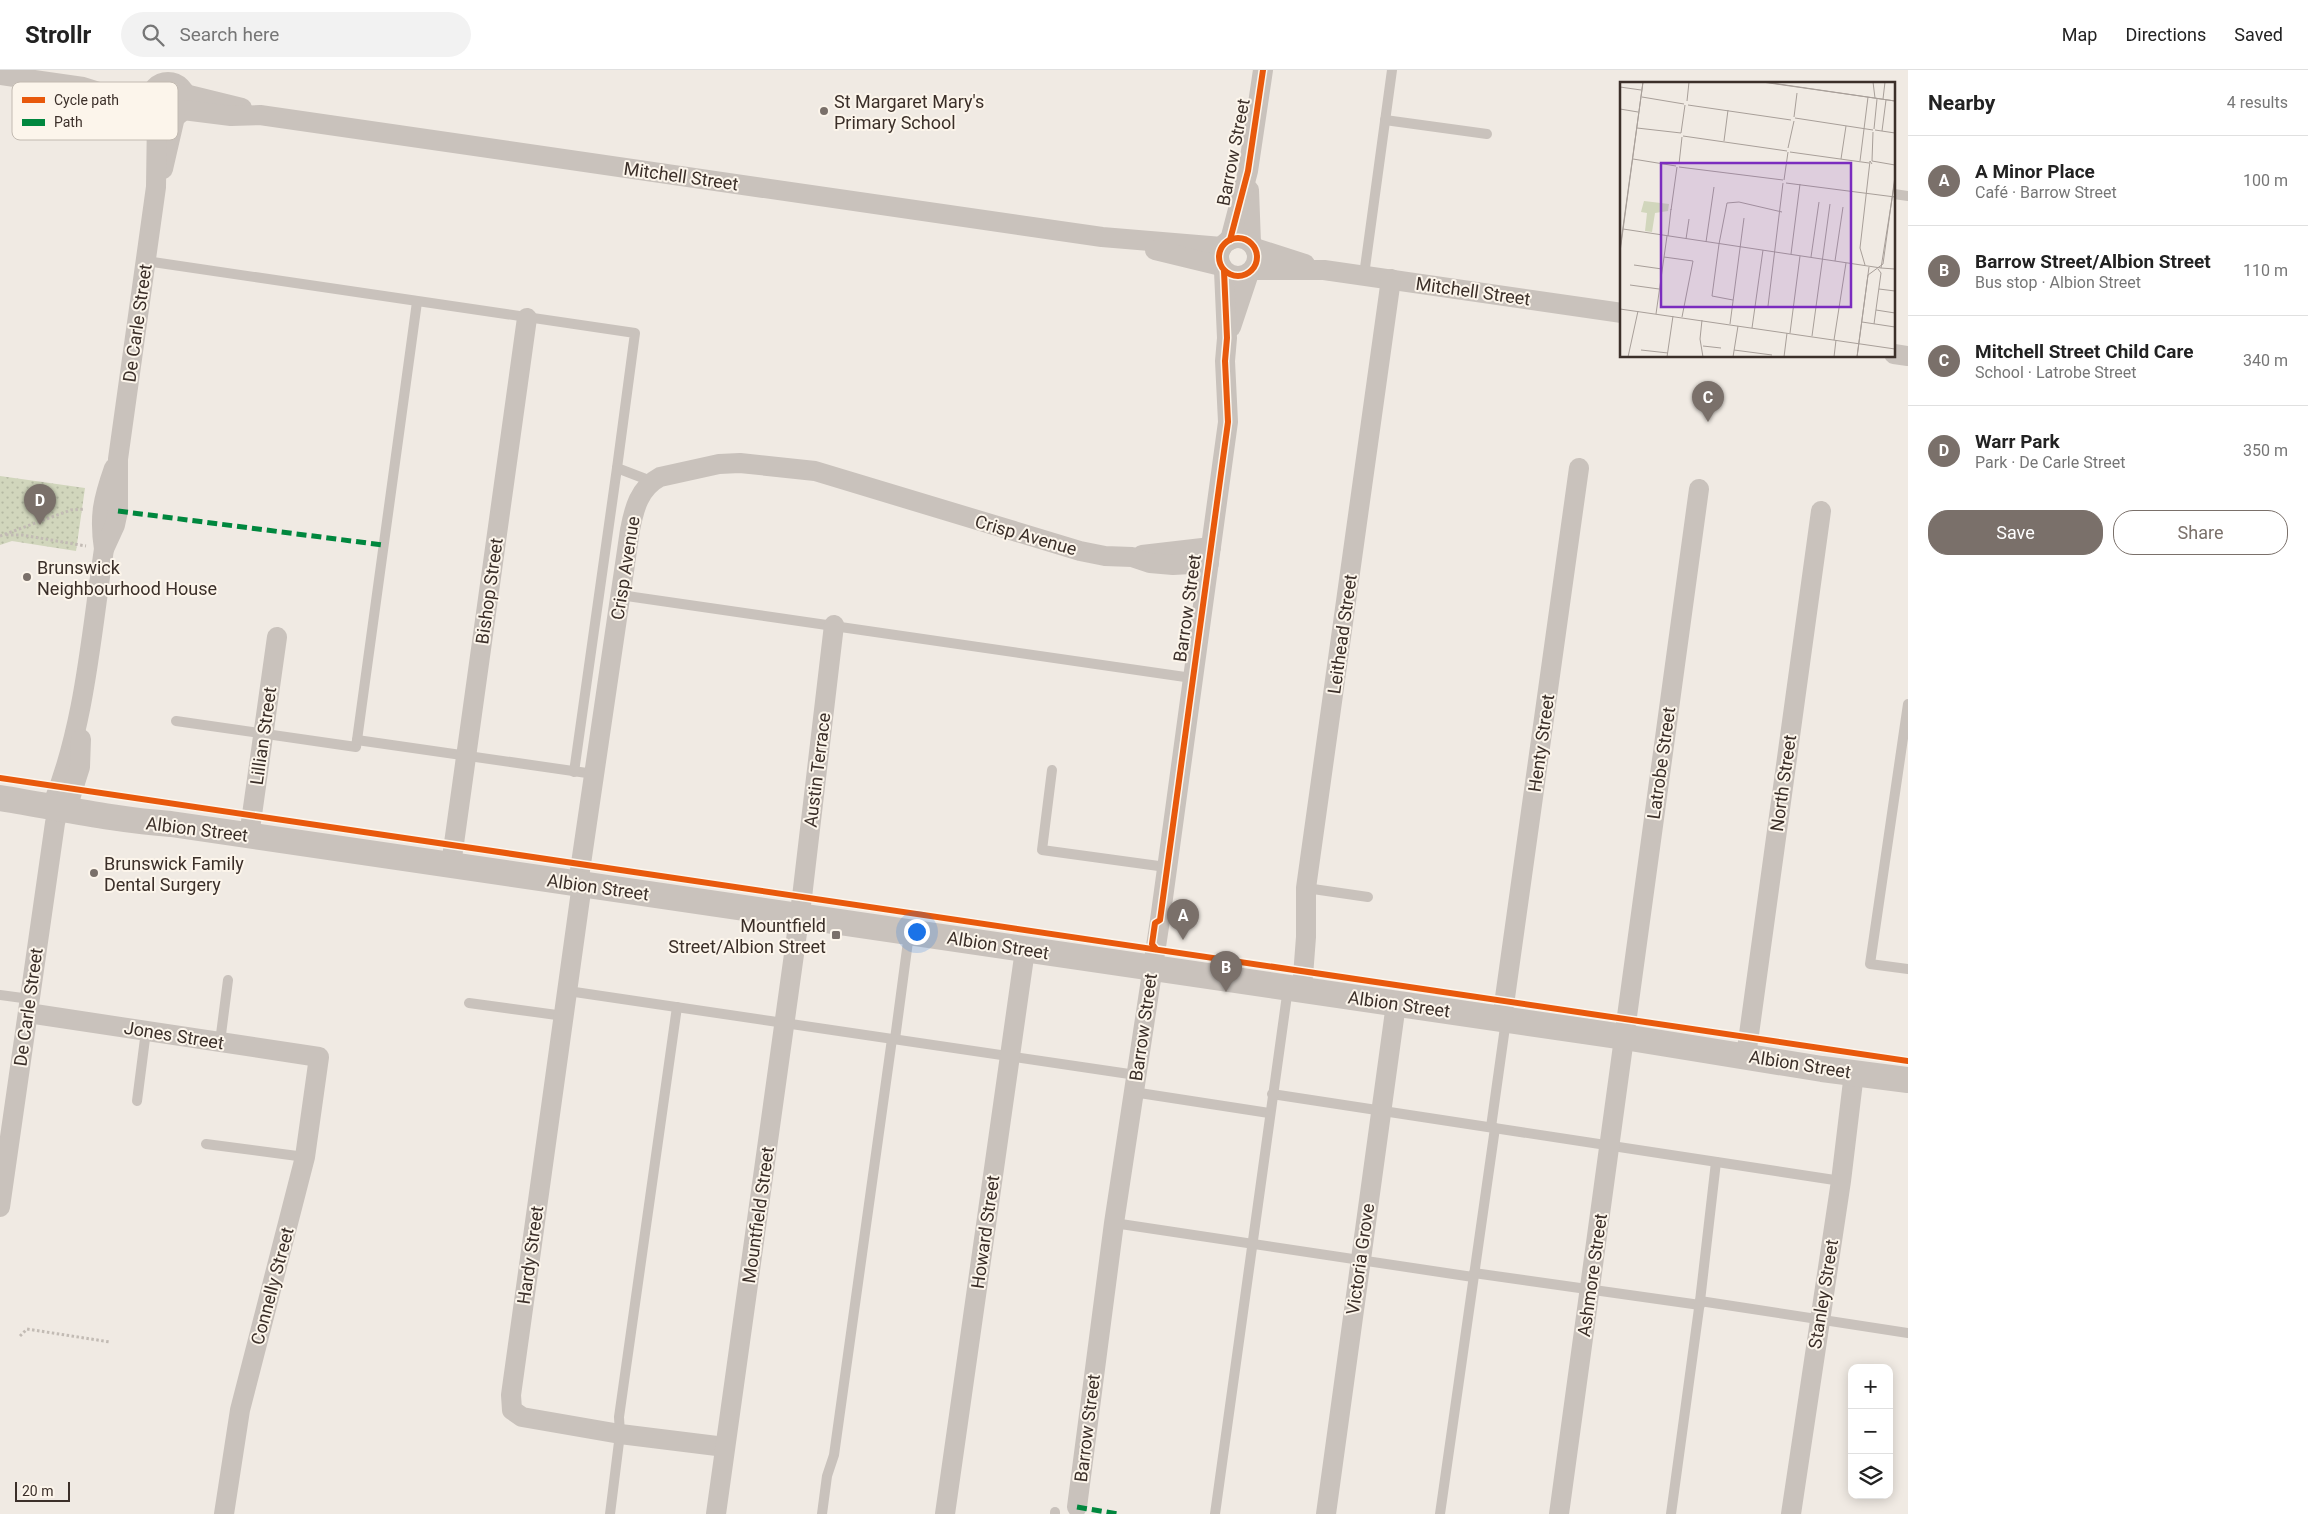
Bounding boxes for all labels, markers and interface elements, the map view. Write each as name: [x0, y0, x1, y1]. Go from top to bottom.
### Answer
search box: [121, 12, 471, 57]
text: Strollr: [25, 21, 91, 49]
icon: search: [139, 21, 167, 49]
text: Search here: [179, 23, 279, 46]
text: Map: [2062, 24, 2097, 45]
text: Directions: [2125, 24, 2206, 45]
text: Saved: [2234, 24, 2283, 45]
legend: [12, 82, 178, 140]
inset map: [1620, 82, 1896, 358]
place label: St Margaret Mary's Primary School: [834, 91, 984, 133]
text: Nearby: [1928, 91, 1995, 115]
text: Cycle path: [54, 92, 119, 108]
text: 4 results: [2227, 93, 2288, 112]
street label: Barrow Street: [1212, 97, 1254, 207]
marker: St Margaret Mary's Primary School: [818, 105, 830, 117]
text: Path: [54, 114, 83, 130]
street label: Mitchell Street: [622, 158, 740, 194]
text: A Minor Place: [1975, 160, 2095, 183]
text: A: [1939, 171, 1949, 190]
text: 100 m: [2243, 171, 2288, 190]
text: Café · Barrow Street: [1975, 183, 2117, 202]
text: Barrow Street/Albion Street: [1975, 250, 2211, 273]
text: B: [1939, 261, 1949, 280]
text: 110 m: [2243, 261, 2288, 280]
street label: De Carle Street: [118, 262, 156, 384]
street label: Mitchell Street: [1414, 273, 1532, 309]
text: Bus stop · Albion Street: [1975, 273, 2141, 292]
text: Mitchell Street Child Care: [1975, 340, 2193, 363]
text: C: [1939, 351, 1949, 370]
text: 340 m: [2243, 351, 2288, 370]
text: School · Latrobe Street: [1975, 363, 2137, 382]
pin: C: [1692, 381, 1724, 422]
text: Warr Park: [1975, 430, 2060, 453]
text: D: [1939, 441, 1949, 460]
text: 350 m: [2243, 441, 2288, 460]
text: Park · De Carle Street: [1975, 453, 2125, 472]
pin: D: [24, 484, 56, 525]
street label: Crisp Avenue: [973, 510, 1079, 560]
button: Save: [1928, 510, 2103, 555]
button: Share: [2113, 510, 2288, 555]
street label: Crisp Avenue: [606, 515, 644, 621]
street label: Bishop Street: [471, 536, 507, 646]
street label: Barrow Street: [1169, 553, 1205, 663]
place label: Brunswick Neighbourhood House: [37, 557, 217, 599]
marker: Brunswick Neighbourhood House: [21, 571, 33, 583]
street label: Leithead Street: [1323, 573, 1361, 695]
street label: Lillian Street: [246, 685, 280, 786]
street label: Henty Street: [1524, 693, 1558, 793]
street label: Latrobe Street: [1643, 705, 1679, 820]
street label: Austin Terrace: [800, 712, 834, 828]
street label: North Street: [1766, 733, 1800, 833]
street label: Albion Street: [145, 812, 249, 846]
place label: Brunswick Family Dental Surgery: [104, 853, 244, 895]
marker: Brunswick Family Dental Surgery: [88, 867, 100, 879]
street label: Albion Street: [546, 869, 650, 905]
pin: A: [1167, 899, 1199, 940]
place label: Mountfield Street/Albion Street: [668, 915, 826, 957]
your location: [904, 919, 930, 945]
street label: Albion Street: [946, 927, 1050, 963]
marker: Mountfield Street/Albion Street: [830, 929, 842, 941]
street label: De Carle Street: [9, 946, 47, 1068]
pin: B: [1210, 951, 1242, 992]
street label: Barrow Street: [1125, 972, 1161, 1082]
street label: Albion Street: [1347, 986, 1451, 1022]
street label: Jones Street: [123, 1017, 226, 1053]
street label: Albion Street: [1748, 1046, 1852, 1082]
street label: Mountfield Street: [738, 1145, 778, 1285]
street label: Howard Street: [967, 1174, 1003, 1290]
street label: Victoria Grove: [1342, 1202, 1378, 1316]
street label: Hardy Street: [513, 1204, 547, 1306]
street label: Ashmore Street: [1573, 1212, 1611, 1338]
street label: Connelly Street: [246, 1225, 298, 1347]
street label: Stanley Street: [1804, 1238, 1842, 1350]
map controls: [1848, 1364, 1893, 1499]
button: +: [1848, 1364, 1893, 1409]
street label: Barrow Street: [1070, 1373, 1104, 1483]
button: −: [1848, 1409, 1893, 1454]
button: layers: [1848, 1454, 1893, 1499]
scale bar: [15, 1479, 70, 1502]
text: 20 m: [22, 1483, 54, 1499]

